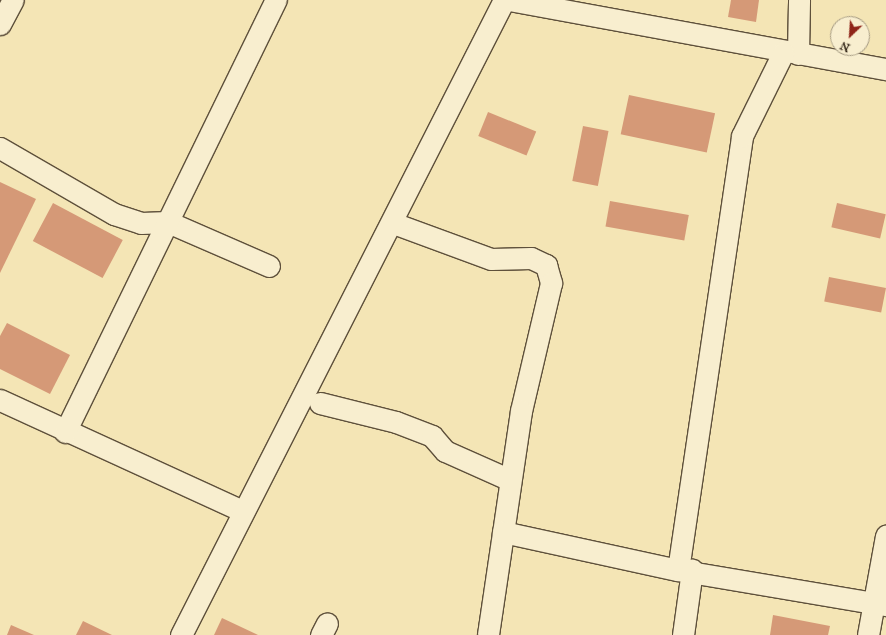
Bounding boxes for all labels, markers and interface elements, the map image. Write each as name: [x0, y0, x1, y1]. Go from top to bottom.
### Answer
north arrow: [830, 16, 870, 56]
text: N: [838, 39, 852, 54]

